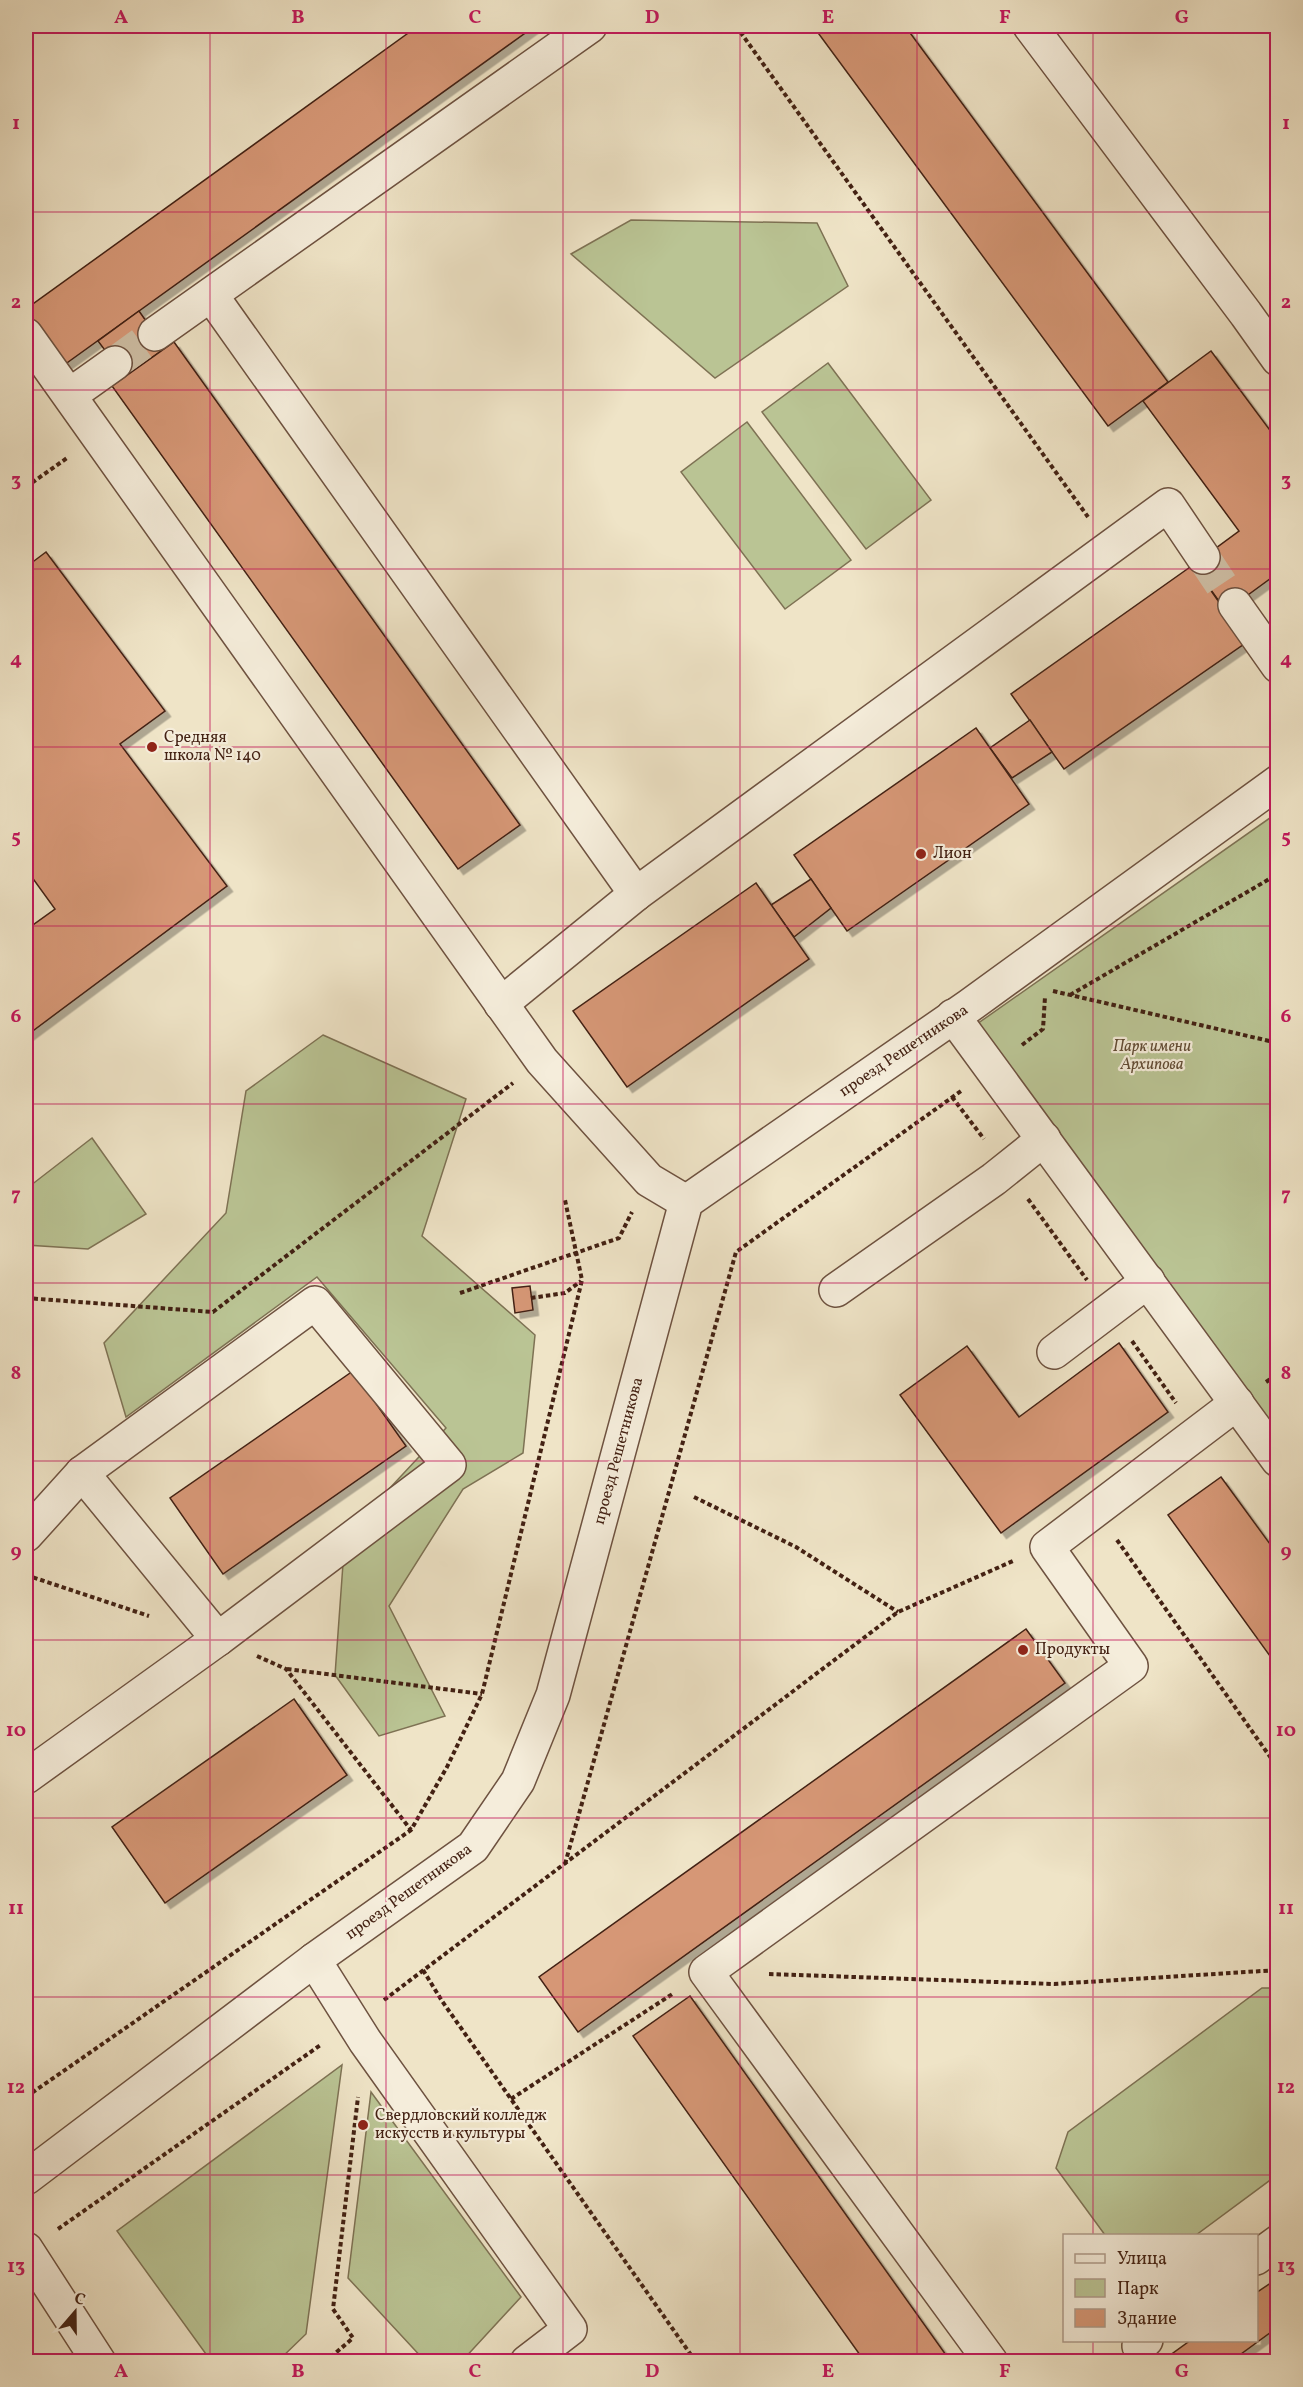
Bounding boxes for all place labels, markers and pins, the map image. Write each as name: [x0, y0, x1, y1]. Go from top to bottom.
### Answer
place label: Средняя школа № 140: [164, 727, 261, 767]
marker: Средняя школа № 140: [145, 740, 159, 754]
place label: Лион: [933, 843, 972, 865]
marker: Лион: [914, 847, 928, 861]
place label: Продукты: [1035, 1639, 1110, 1661]
marker: Продукты: [1016, 1643, 1030, 1657]
place label: Свердловский колледж искусств и культуры: [375, 2105, 547, 2145]
marker: Свердловский колледж искусств и культуры: [356, 2118, 370, 2132]

